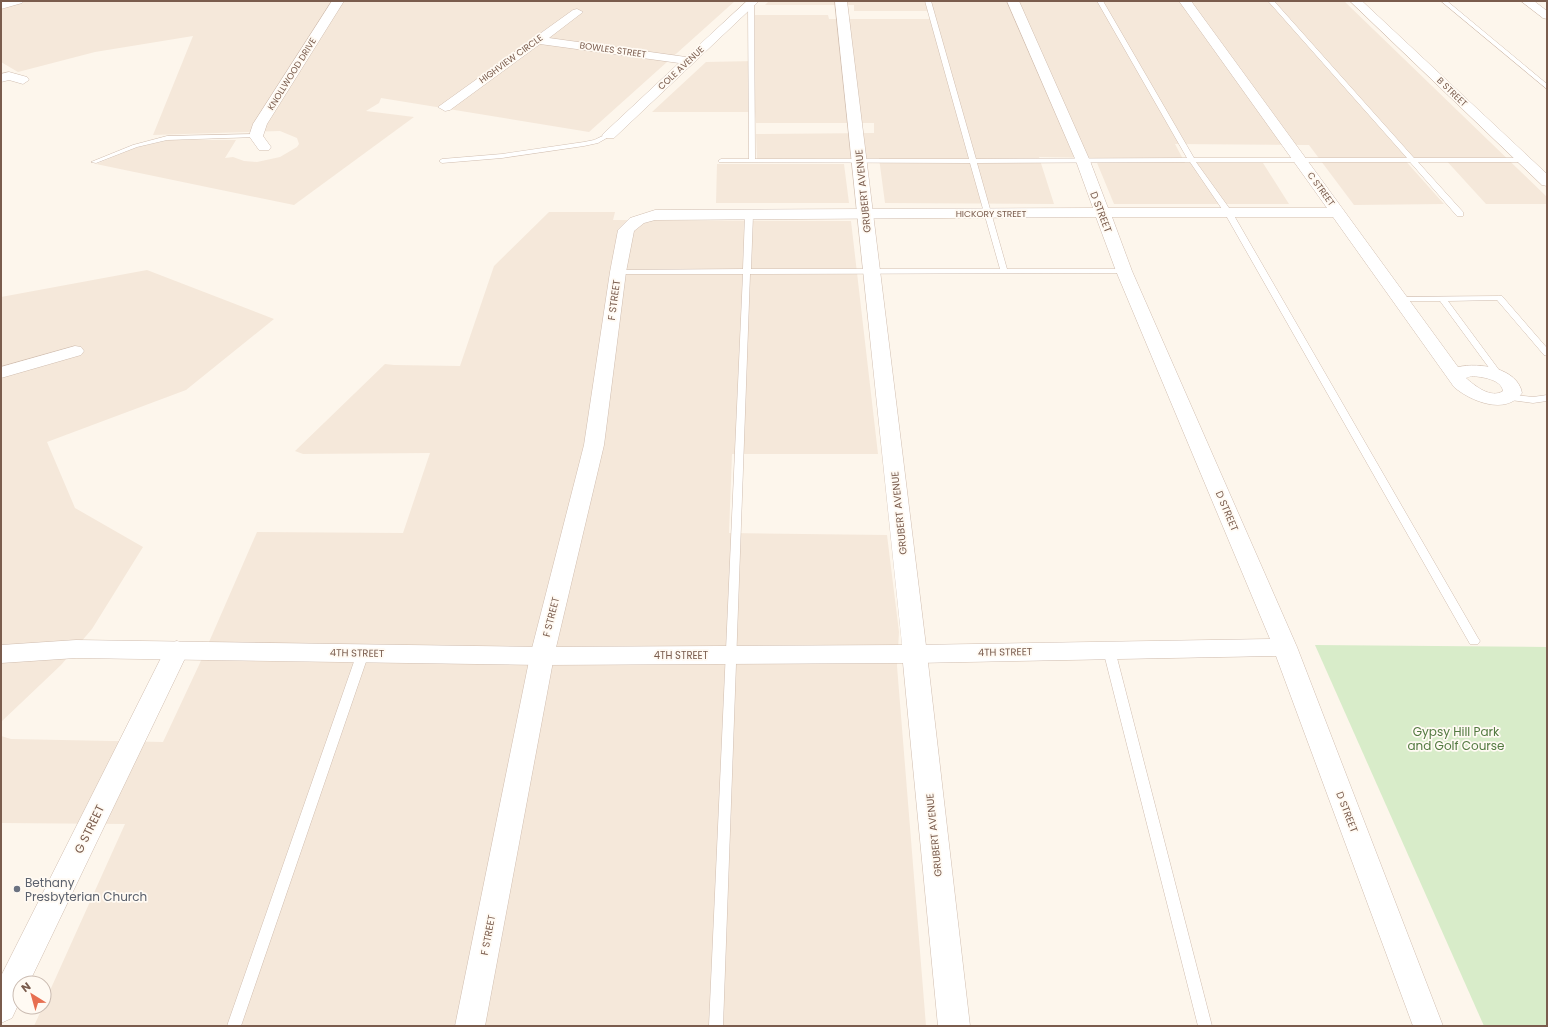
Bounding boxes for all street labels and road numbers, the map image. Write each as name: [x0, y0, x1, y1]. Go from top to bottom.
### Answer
street label: HIGHVIEW CIRCLE: [477, 32, 546, 86]
street label: KNOLLWOOD DRIVE: [265, 35, 319, 112]
street label: BOWLES STREET: [579, 39, 647, 61]
street label: COLE AVENUE: [655, 43, 707, 92]
street label: B STREET: [1434, 75, 1470, 109]
street label: GRUBERT AVENUE: [851, 149, 875, 233]
street label: C STREET: [1305, 170, 1337, 208]
street label: D STREET: [1086, 189, 1116, 235]
street label: HICKORY STREET: [956, 208, 1026, 220]
street label: F STREET: [604, 278, 624, 321]
street label: GRUBERT AVENUE: [887, 471, 911, 555]
street label: D STREET: [1212, 488, 1242, 534]
street label: F STREET: [539, 595, 563, 639]
street label: 4TH STREET: [978, 644, 1033, 660]
street label: 4TH STREET: [330, 645, 385, 661]
street label: 4TH STREET: [654, 648, 709, 663]
street label: D STREET: [1332, 789, 1362, 835]
street label: GRUBERT AVENUE: [922, 793, 946, 877]
street label: G STREET: [70, 801, 108, 856]
street label: F STREET: [477, 913, 499, 956]

